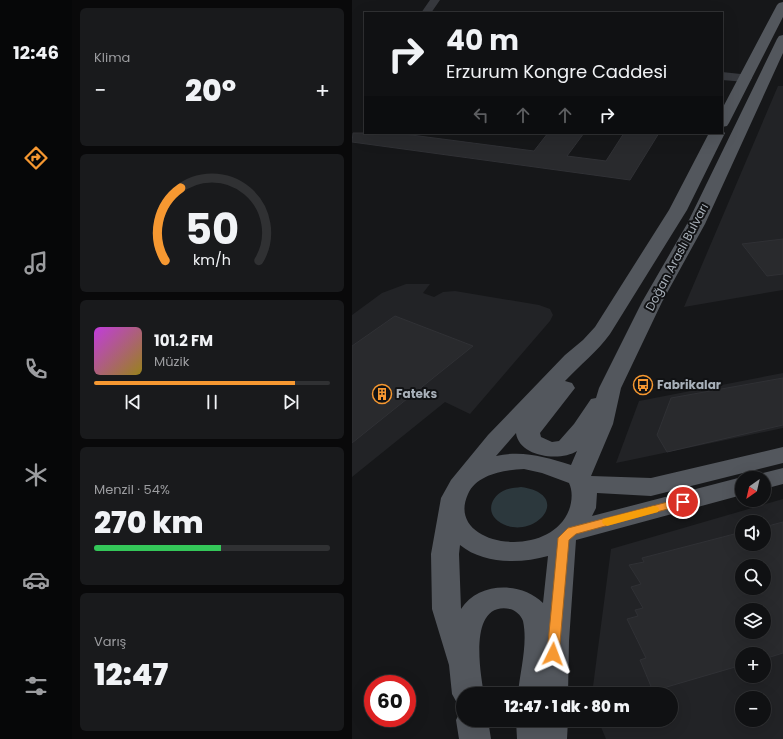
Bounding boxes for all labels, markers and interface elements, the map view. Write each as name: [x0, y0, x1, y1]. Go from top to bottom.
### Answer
text: 40 m: [446, 21, 519, 60]
icon: right: [380, 28, 432, 80]
text: 12:46: [13, 40, 59, 65]
text: Klima: [94, 48, 130, 67]
text: Erzurum Kongre Caddesi: [446, 59, 667, 84]
text: 20°: [185, 69, 236, 112]
text: −: [94, 75, 106, 106]
text: +: [315, 75, 330, 106]
icon: left: [470, 104, 492, 126]
icon: ahead: [512, 104, 534, 126]
icon: ahead: [554, 104, 576, 126]
icon: right: [596, 104, 618, 126]
icon: directions: [22, 144, 50, 172]
text: 50: [185, 200, 239, 259]
street label: Doğan Araslı Bulvarı: [641, 200, 712, 314]
icon: music: [22, 249, 50, 277]
text: km/h: [193, 250, 231, 270]
text: 101.2 FM: [154, 330, 213, 351]
text: Müzik: [154, 352, 189, 371]
icon: phone: [22, 355, 50, 383]
bus stop icon: Fabrikalar: [632, 374, 654, 396]
place label: Fabrikalar: [657, 376, 721, 393]
building icon: Fateks: [371, 383, 393, 405]
place label: Fateks: [396, 385, 437, 402]
icon: previous: [122, 391, 144, 413]
icon: pause: [201, 391, 223, 413]
icon: next: [280, 391, 302, 413]
icon: climate: [22, 461, 50, 489]
north arrow: [735, 471, 771, 507]
map controls: [735, 471, 771, 727]
text: Menzil · 54%: [94, 480, 170, 499]
pin: [666, 485, 700, 519]
icon: arrive: [672, 491, 694, 513]
text: 270 km: [94, 501, 204, 544]
button: sound: [735, 515, 771, 551]
button: search: [735, 559, 771, 595]
icon: car: [22, 566, 50, 594]
button: layers: [735, 603, 771, 639]
text: Varış: [94, 632, 126, 651]
position arrow: [532, 633, 574, 675]
button: +: [735, 647, 771, 683]
text: 12:47: [94, 653, 168, 696]
icon: filters: [22, 672, 50, 700]
speed limit sign: 60: [364, 675, 416, 727]
button: −: [735, 691, 771, 727]
text: 12:47 · 1 dk · 80 m: [504, 696, 630, 717]

